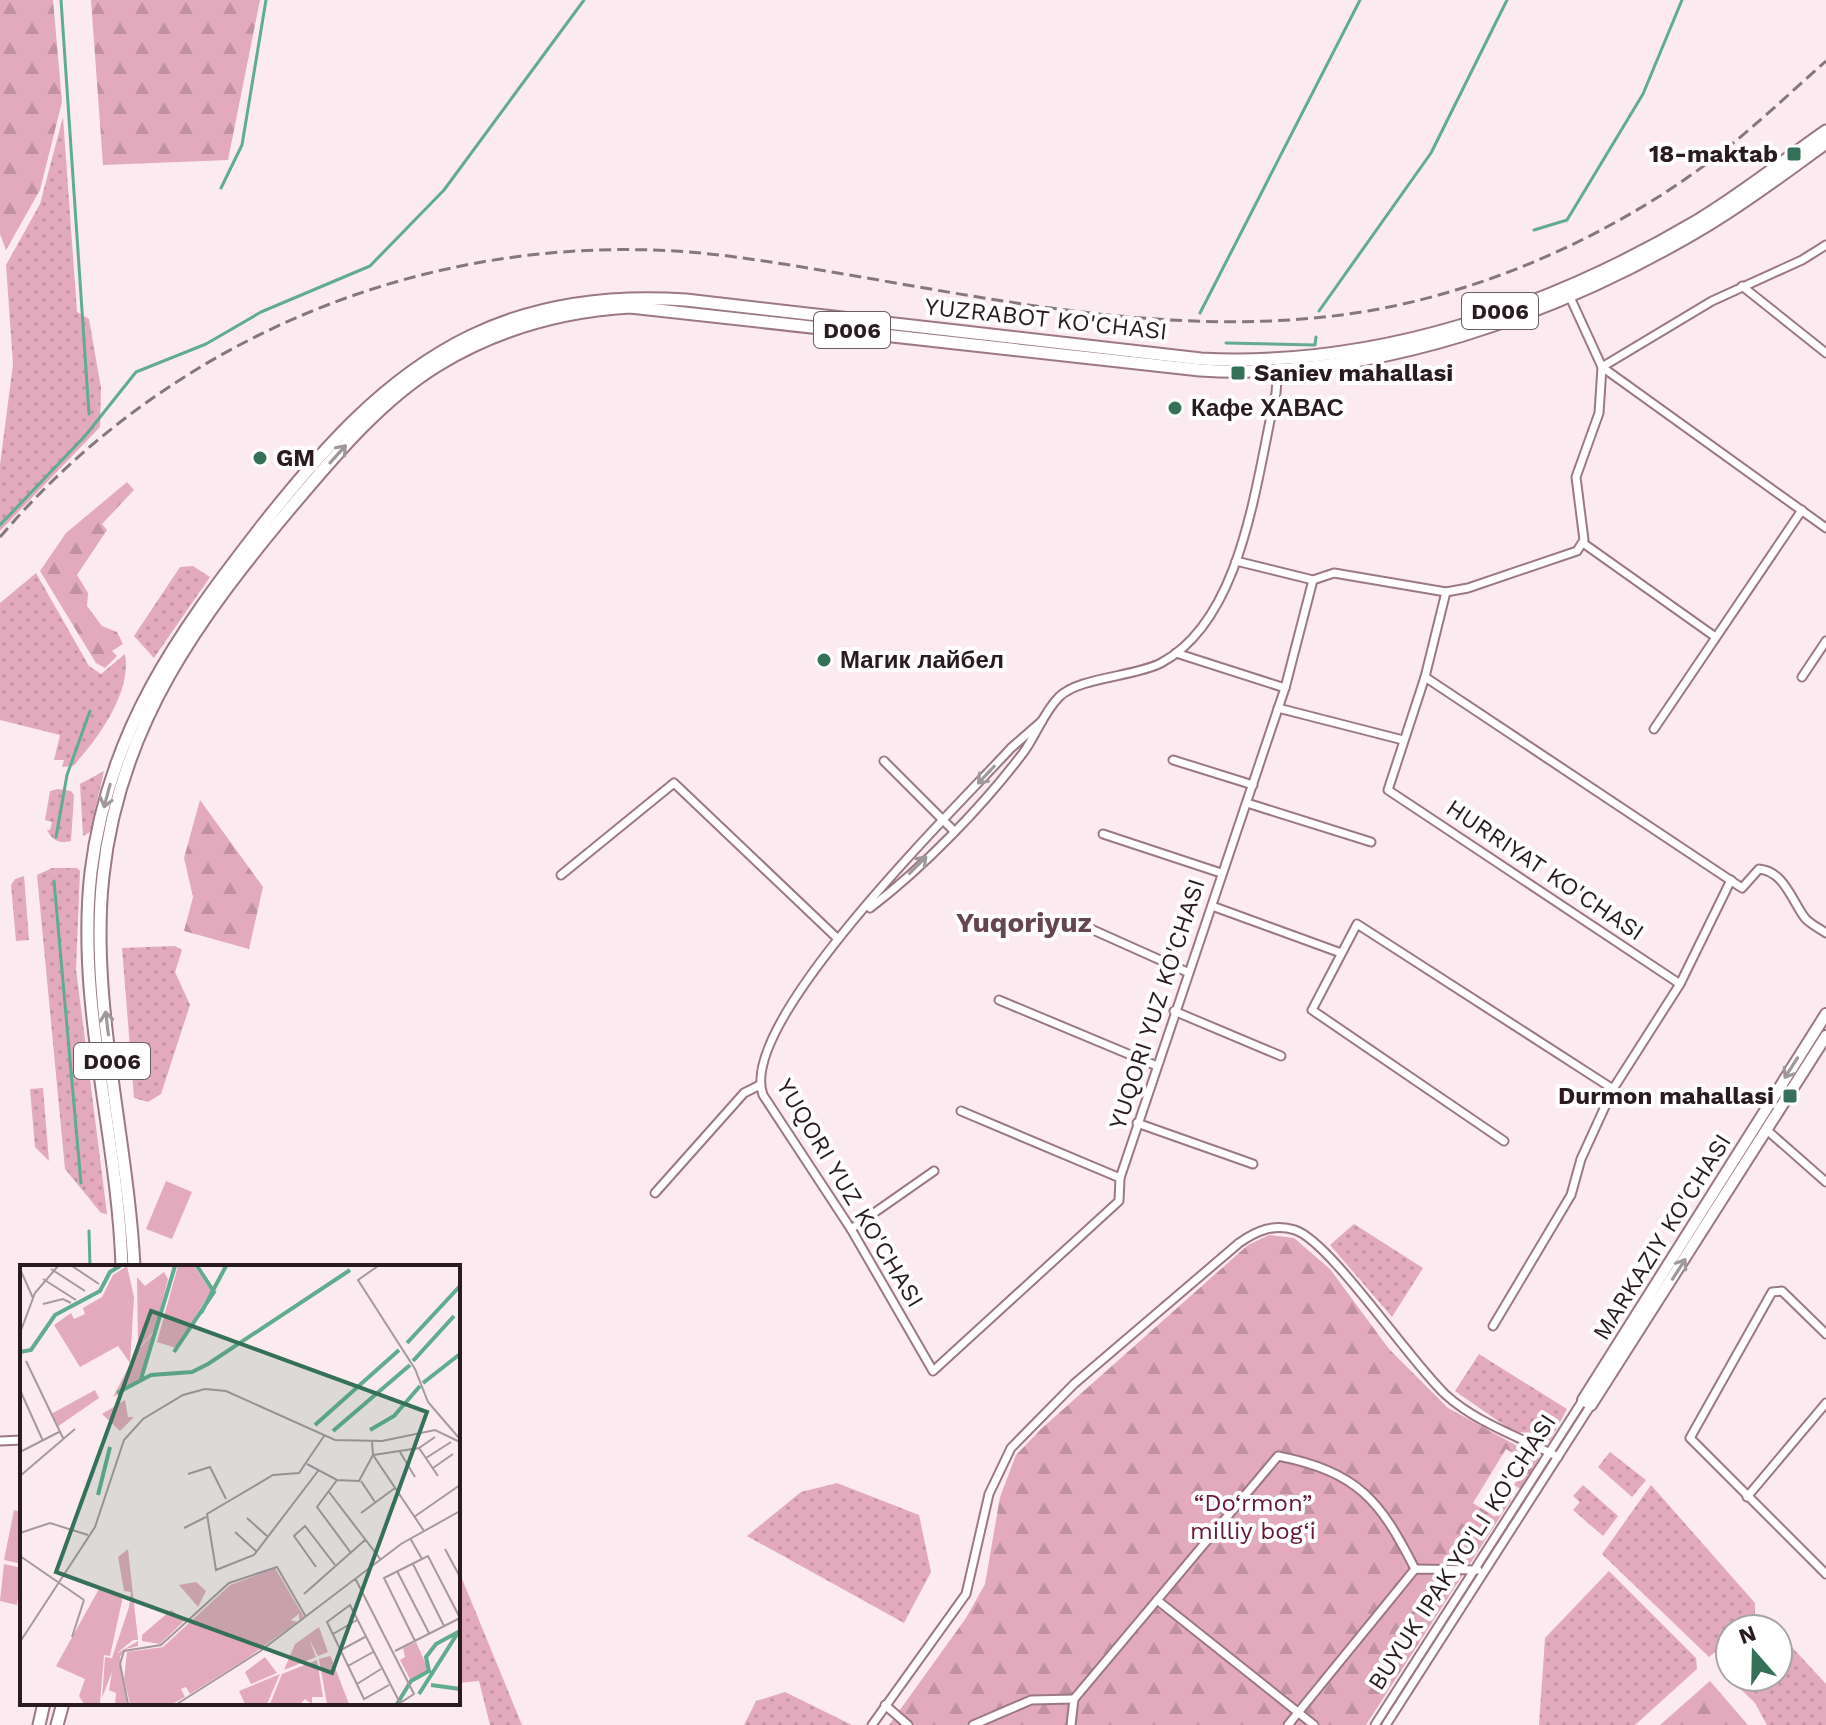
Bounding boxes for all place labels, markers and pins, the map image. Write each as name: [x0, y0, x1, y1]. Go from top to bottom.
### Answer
place label: 18-maktab: [1649, 140, 1778, 168]
marker: 18-maktab: [1785, 145, 1803, 163]
place label: Saniev mahallasi: [1254, 359, 1453, 387]
marker: Saniev mahallasi: [1229, 364, 1247, 382]
place label: Кафе ХАВАС: [1191, 394, 1344, 422]
marker: Кафе ХАВАС: [1166, 399, 1184, 417]
place label: GM: [276, 444, 315, 472]
marker: GM: [251, 449, 269, 467]
place label: Магик лайбел: [840, 646, 1004, 674]
marker: Магик лайбел: [815, 651, 833, 669]
place label: Durmon mahallasi: [1558, 1082, 1774, 1110]
marker: Durmon mahallasi: [1781, 1087, 1799, 1105]

